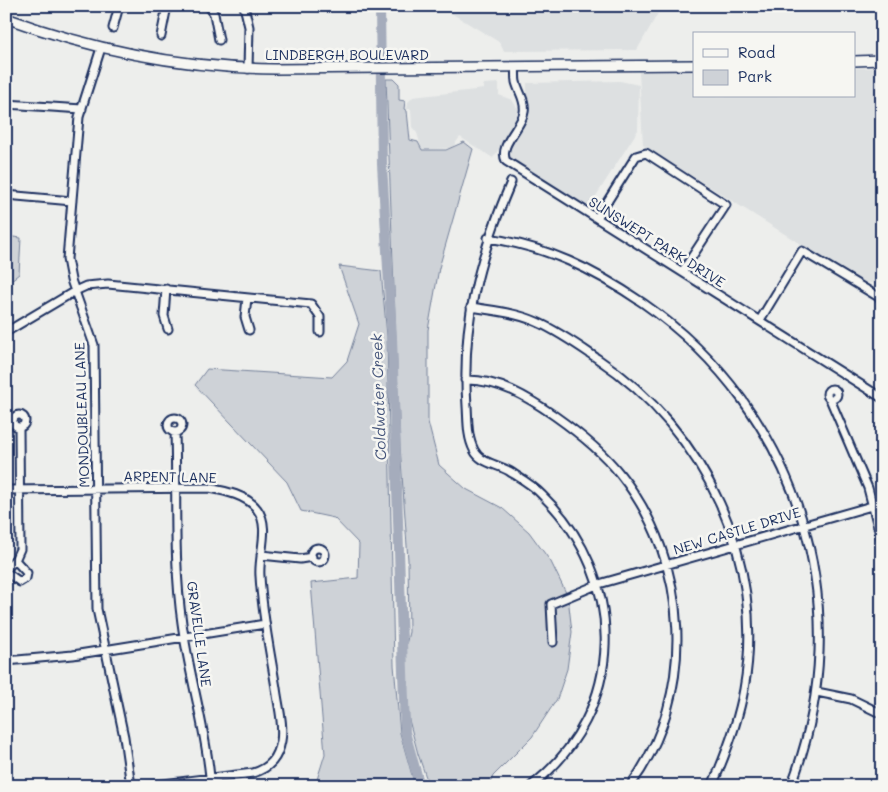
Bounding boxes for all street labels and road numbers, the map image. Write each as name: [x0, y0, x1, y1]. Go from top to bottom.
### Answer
street label: LINDBERGH BOULEVARD: [265, 45, 429, 64]
street label: SUNSWEPT PARK DRIVE: [585, 192, 729, 291]
street label: MONDOUBLEAU LANE: [69, 342, 94, 488]
street label: ARPENT LANE: [123, 466, 217, 487]
street label: NEW CASTLE DRIVE: [671, 502, 803, 559]
street label: GRAVELLE LANE: [183, 580, 216, 688]

